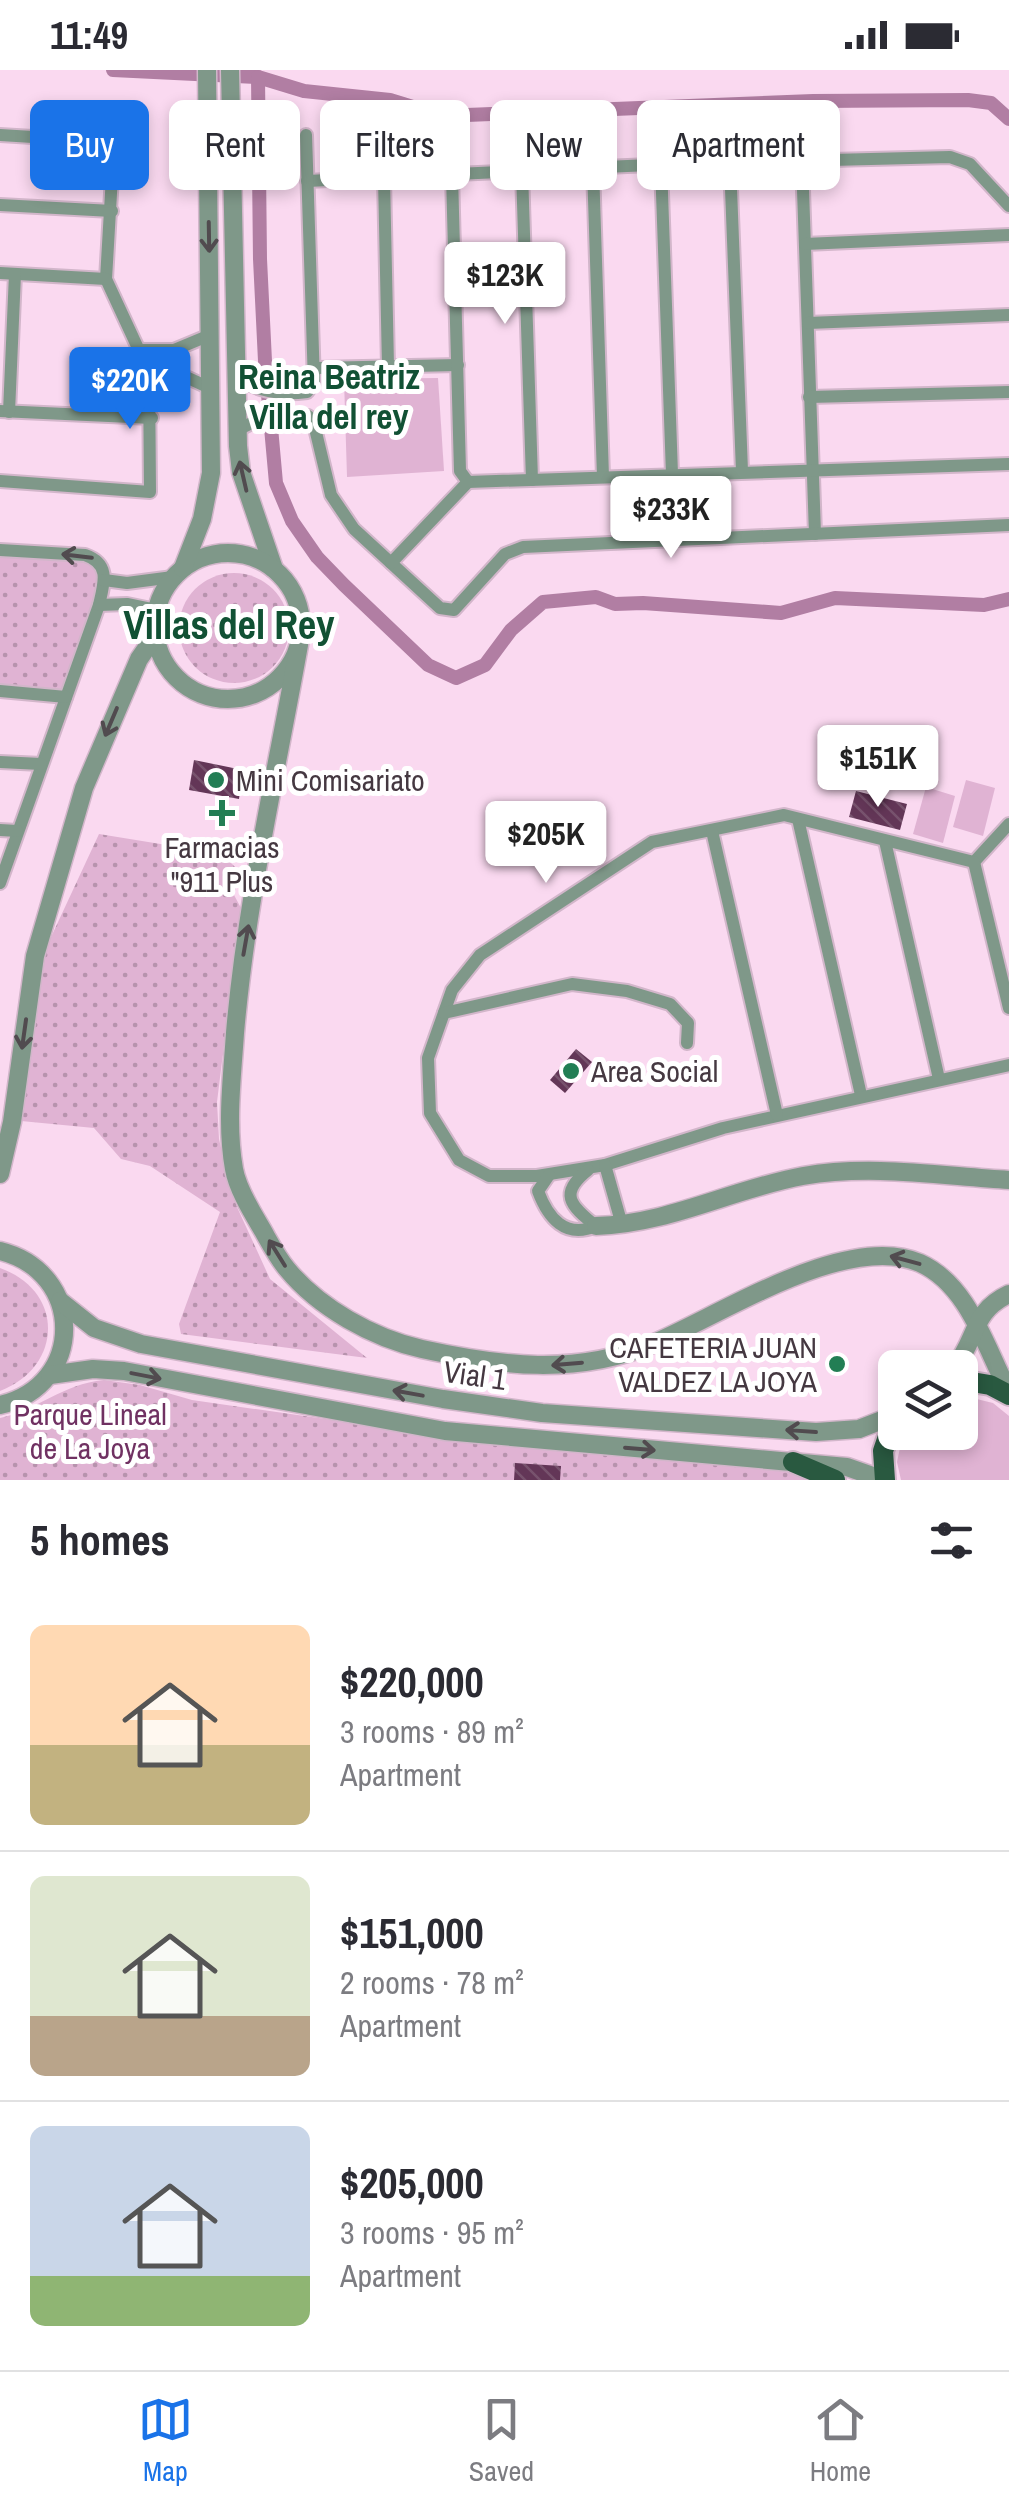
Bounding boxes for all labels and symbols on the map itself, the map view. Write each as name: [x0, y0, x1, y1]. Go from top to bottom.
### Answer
one-way arrow: [199, 221, 218, 253]
pin: $123K: [435, 242, 575, 327]
pin: $220K: [60, 347, 200, 432]
district label: Reina Beatriz Villa del rey: [238, 353, 420, 440]
one-way arrow: [233, 461, 251, 493]
pin: $233K: [601, 476, 741, 561]
one-way arrow: [61, 546, 93, 565]
district label: Villas del Rey: [124, 598, 335, 651]
one-way arrow: [101, 707, 119, 737]
pin: $151K: [808, 725, 948, 810]
place label: Mini Comisariato: [236, 760, 425, 800]
marker: Mini Comisariato: [205, 769, 227, 791]
pin: $205K: [476, 801, 616, 886]
marker: Farmacias "911 Plus: [211, 802, 233, 824]
place label: Farmacias "911 Plus: [165, 827, 280, 901]
one-way arrow: [237, 924, 256, 957]
one-way arrow: [15, 1018, 33, 1050]
place label: Area Social: [590, 1051, 718, 1091]
marker: Area Social: [560, 1060, 582, 1082]
one-way arrow: [267, 1239, 287, 1268]
one-way arrow: [890, 1249, 921, 1268]
place label: CAFETERIA JUAN VALDEZ LA JOYA: [609, 1327, 818, 1401]
street label: Vial 1: [441, 1351, 509, 1399]
marker: CAFETERIA JUAN VALDEZ LA JOYA: [826, 1353, 848, 1375]
one-way arrow: [551, 1355, 583, 1374]
one-way arrow: [129, 1367, 161, 1386]
one-way arrow: [392, 1383, 424, 1402]
park label: Parque Lineal de La Joya: [13, 1394, 167, 1468]
one-way arrow: [785, 1421, 817, 1440]
one-way arrow: [624, 1440, 656, 1459]

